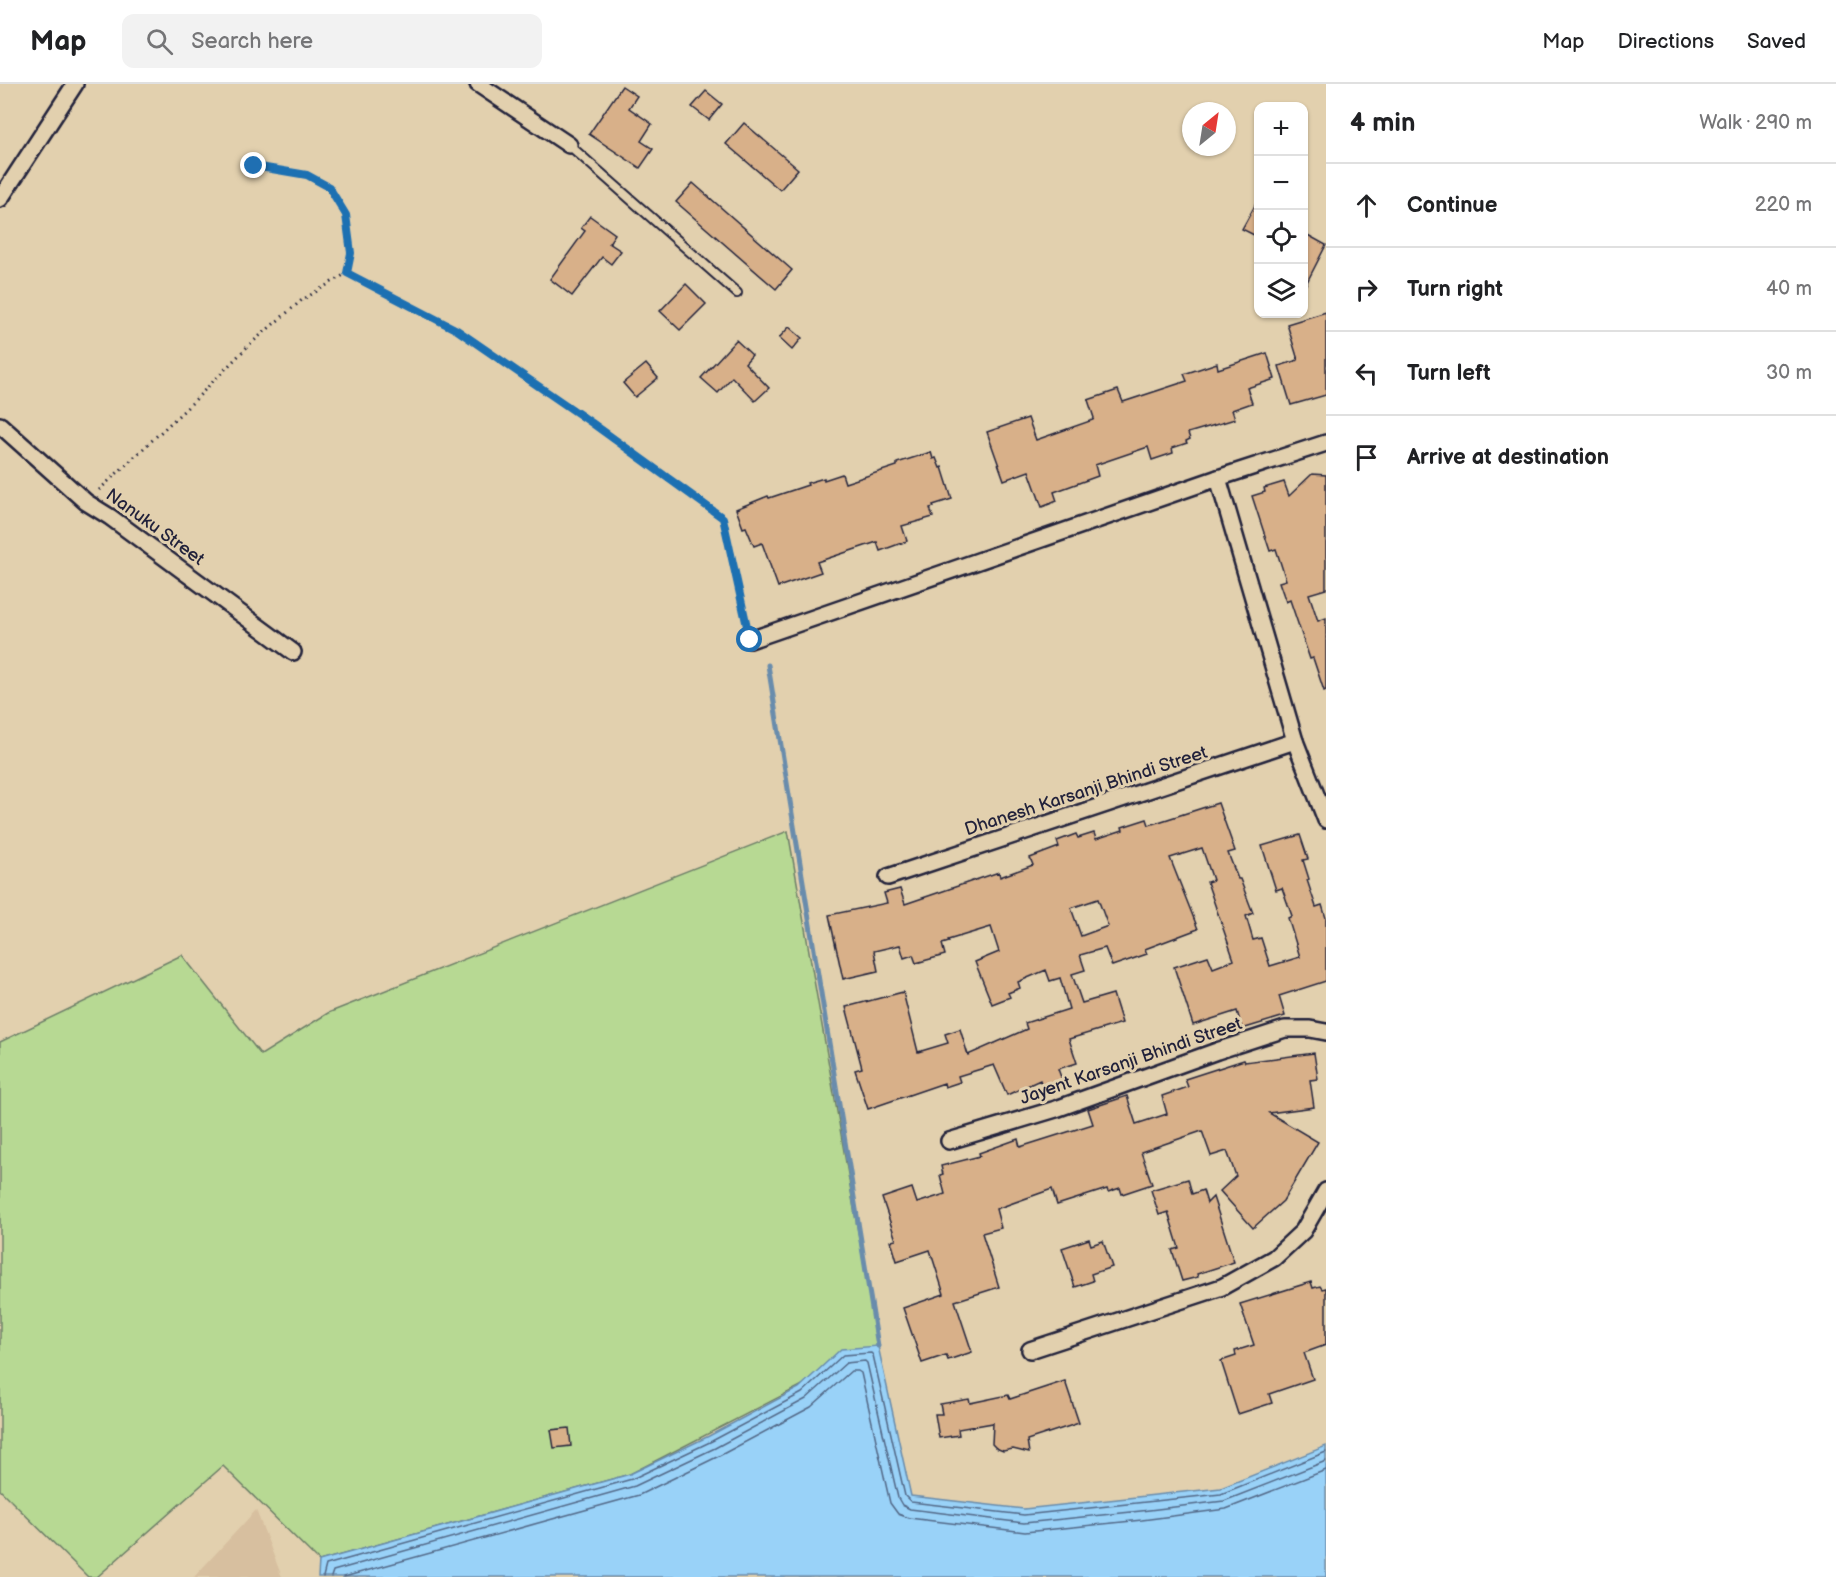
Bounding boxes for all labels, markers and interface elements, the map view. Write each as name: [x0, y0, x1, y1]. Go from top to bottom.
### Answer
search box: [122, 14, 542, 68]
text: Map: [30, 25, 86, 58]
icon: search: [143, 25, 176, 58]
text: Search here: [191, 28, 313, 55]
text: Map: [1542, 29, 1585, 54]
text: Directions: [1618, 29, 1714, 54]
text: Saved: [1747, 29, 1806, 54]
north arrow: [1182, 102, 1236, 156]
map controls: [1254, 102, 1308, 318]
button: +: [1254, 102, 1308, 156]
text: 4 min: [1350, 108, 1415, 139]
text: Walk · 290 m: [1699, 111, 1812, 135]
route end: [240, 152, 266, 178]
button: −: [1254, 156, 1308, 210]
icon: ahead: [1350, 189, 1383, 222]
text: Continue: [1407, 192, 1497, 219]
text: 220 m: [1755, 193, 1812, 217]
button: locate: [1254, 210, 1308, 264]
button: layers: [1254, 264, 1308, 318]
icon: right: [1350, 273, 1383, 306]
text: Turn right: [1407, 276, 1503, 303]
text: 40 m: [1766, 277, 1812, 301]
icon: left: [1350, 357, 1383, 390]
text: Turn left: [1407, 360, 1491, 387]
text: 30 m: [1766, 361, 1812, 385]
icon: arrive: [1350, 441, 1383, 474]
text: Arrive at destination: [1407, 444, 1609, 471]
street label: Nanuku Street: [102, 484, 209, 570]
route start: [736, 626, 762, 652]
street label: Dhanesh Karsanji Bhindi Street: [962, 742, 1210, 840]
street label: Jayent Karsanji Bhindi Street: [1017, 1013, 1245, 1109]

